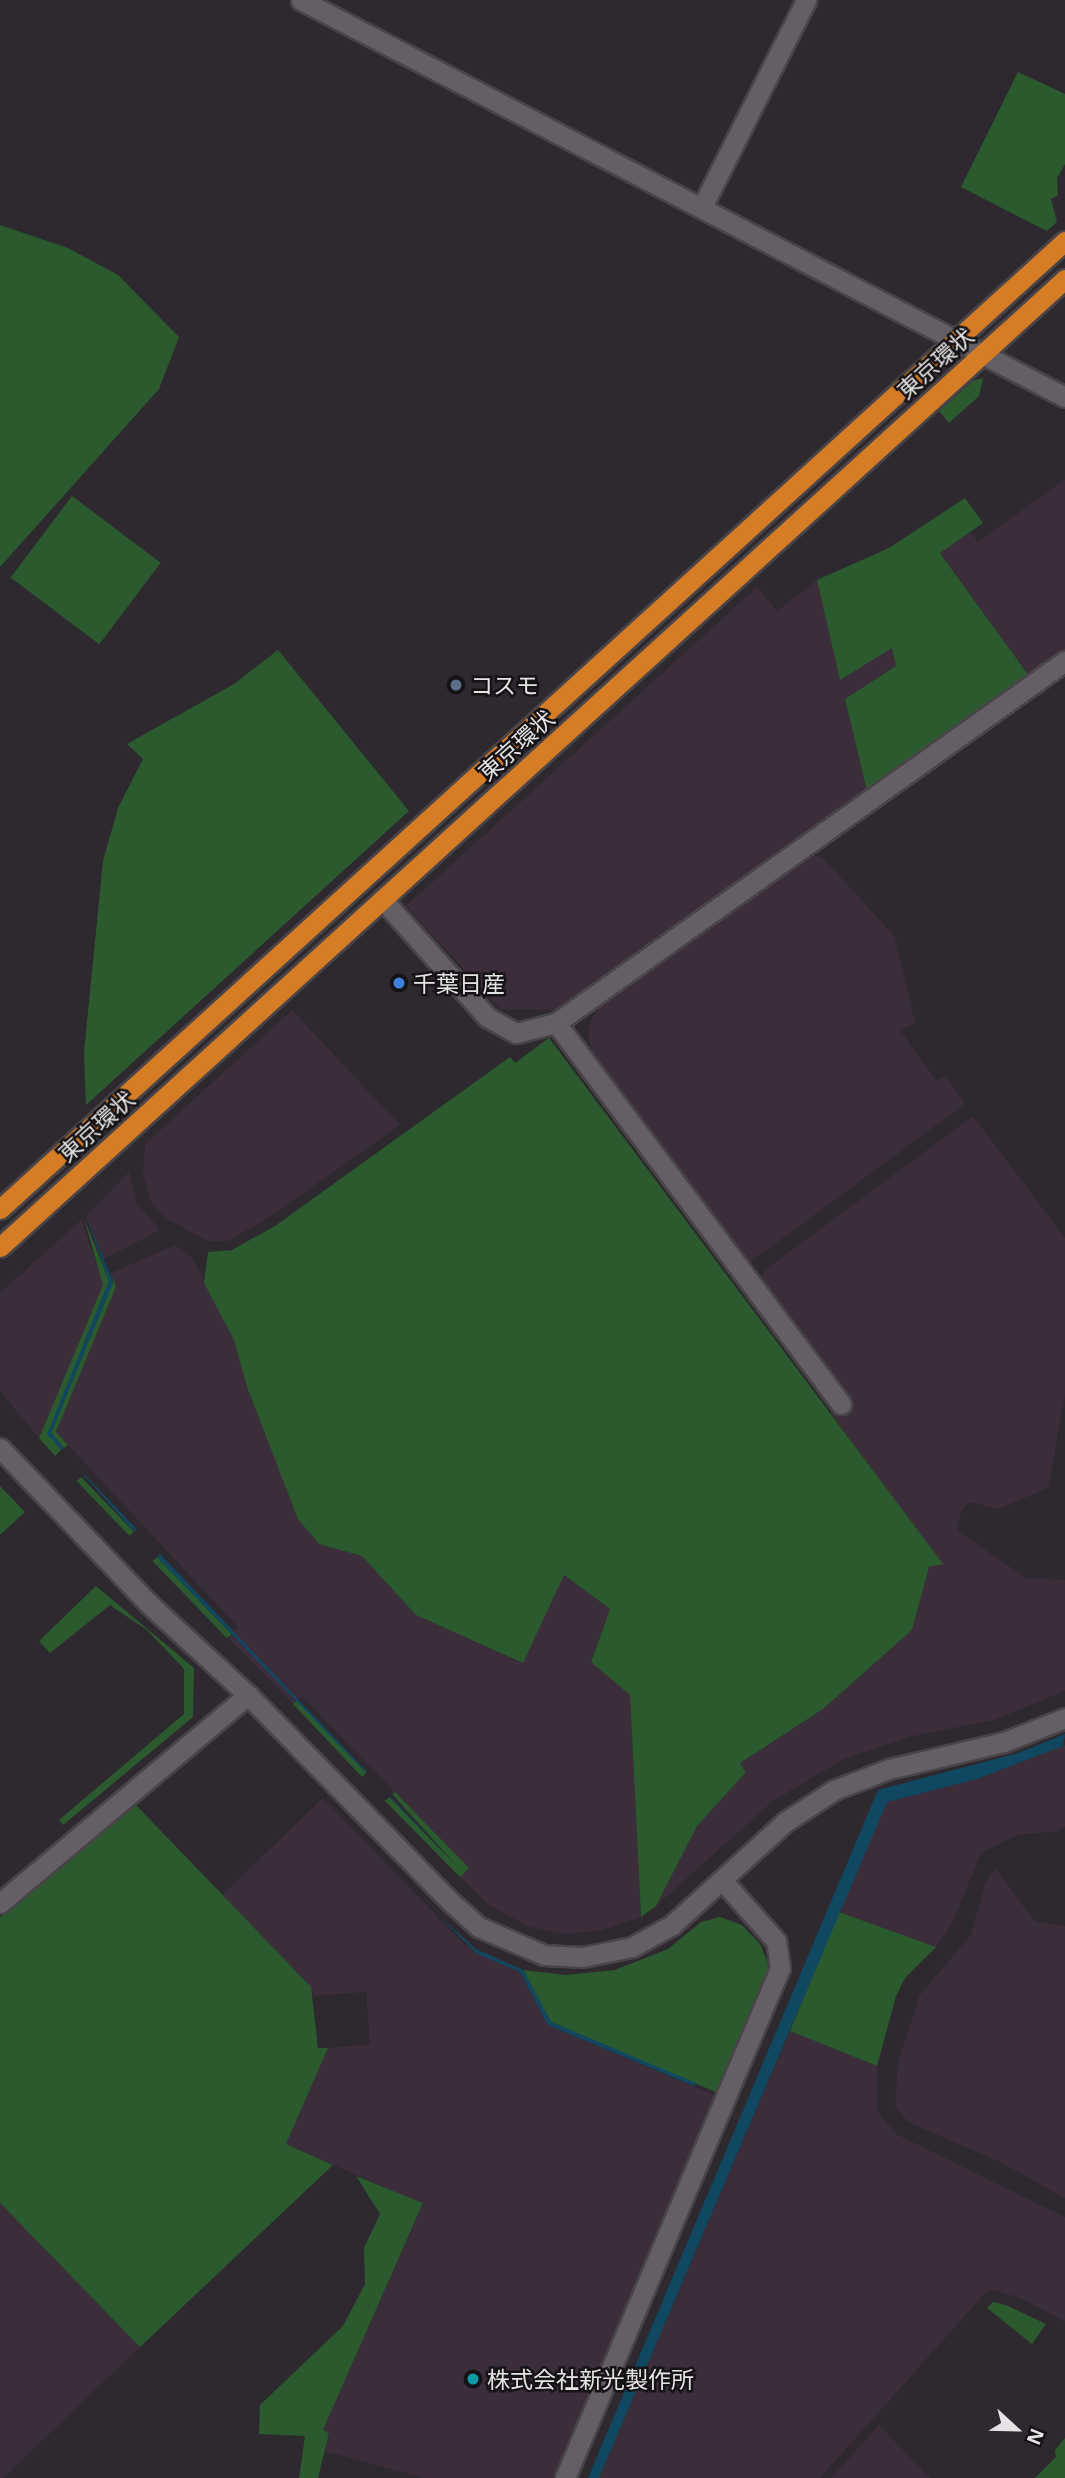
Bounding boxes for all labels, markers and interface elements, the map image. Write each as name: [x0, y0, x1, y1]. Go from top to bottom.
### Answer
street label: 東京環状: [892, 322, 978, 404]
place label: コスモ: [470, 671, 539, 699]
marker: コスモ: [448, 677, 464, 693]
street label: 東京環状: [473, 704, 559, 786]
place label: 千葉日産: [413, 969, 505, 997]
marker: 千葉日産: [391, 975, 407, 991]
street label: 東京環状: [53, 1085, 139, 1167]
place label: 株式会社新光製作所: [487, 2365, 694, 2393]
marker: 株式会社新光製作所: [465, 2371, 481, 2387]
north arrow: [981, 2394, 1051, 2464]
text: N: [1021, 2425, 1050, 2449]

